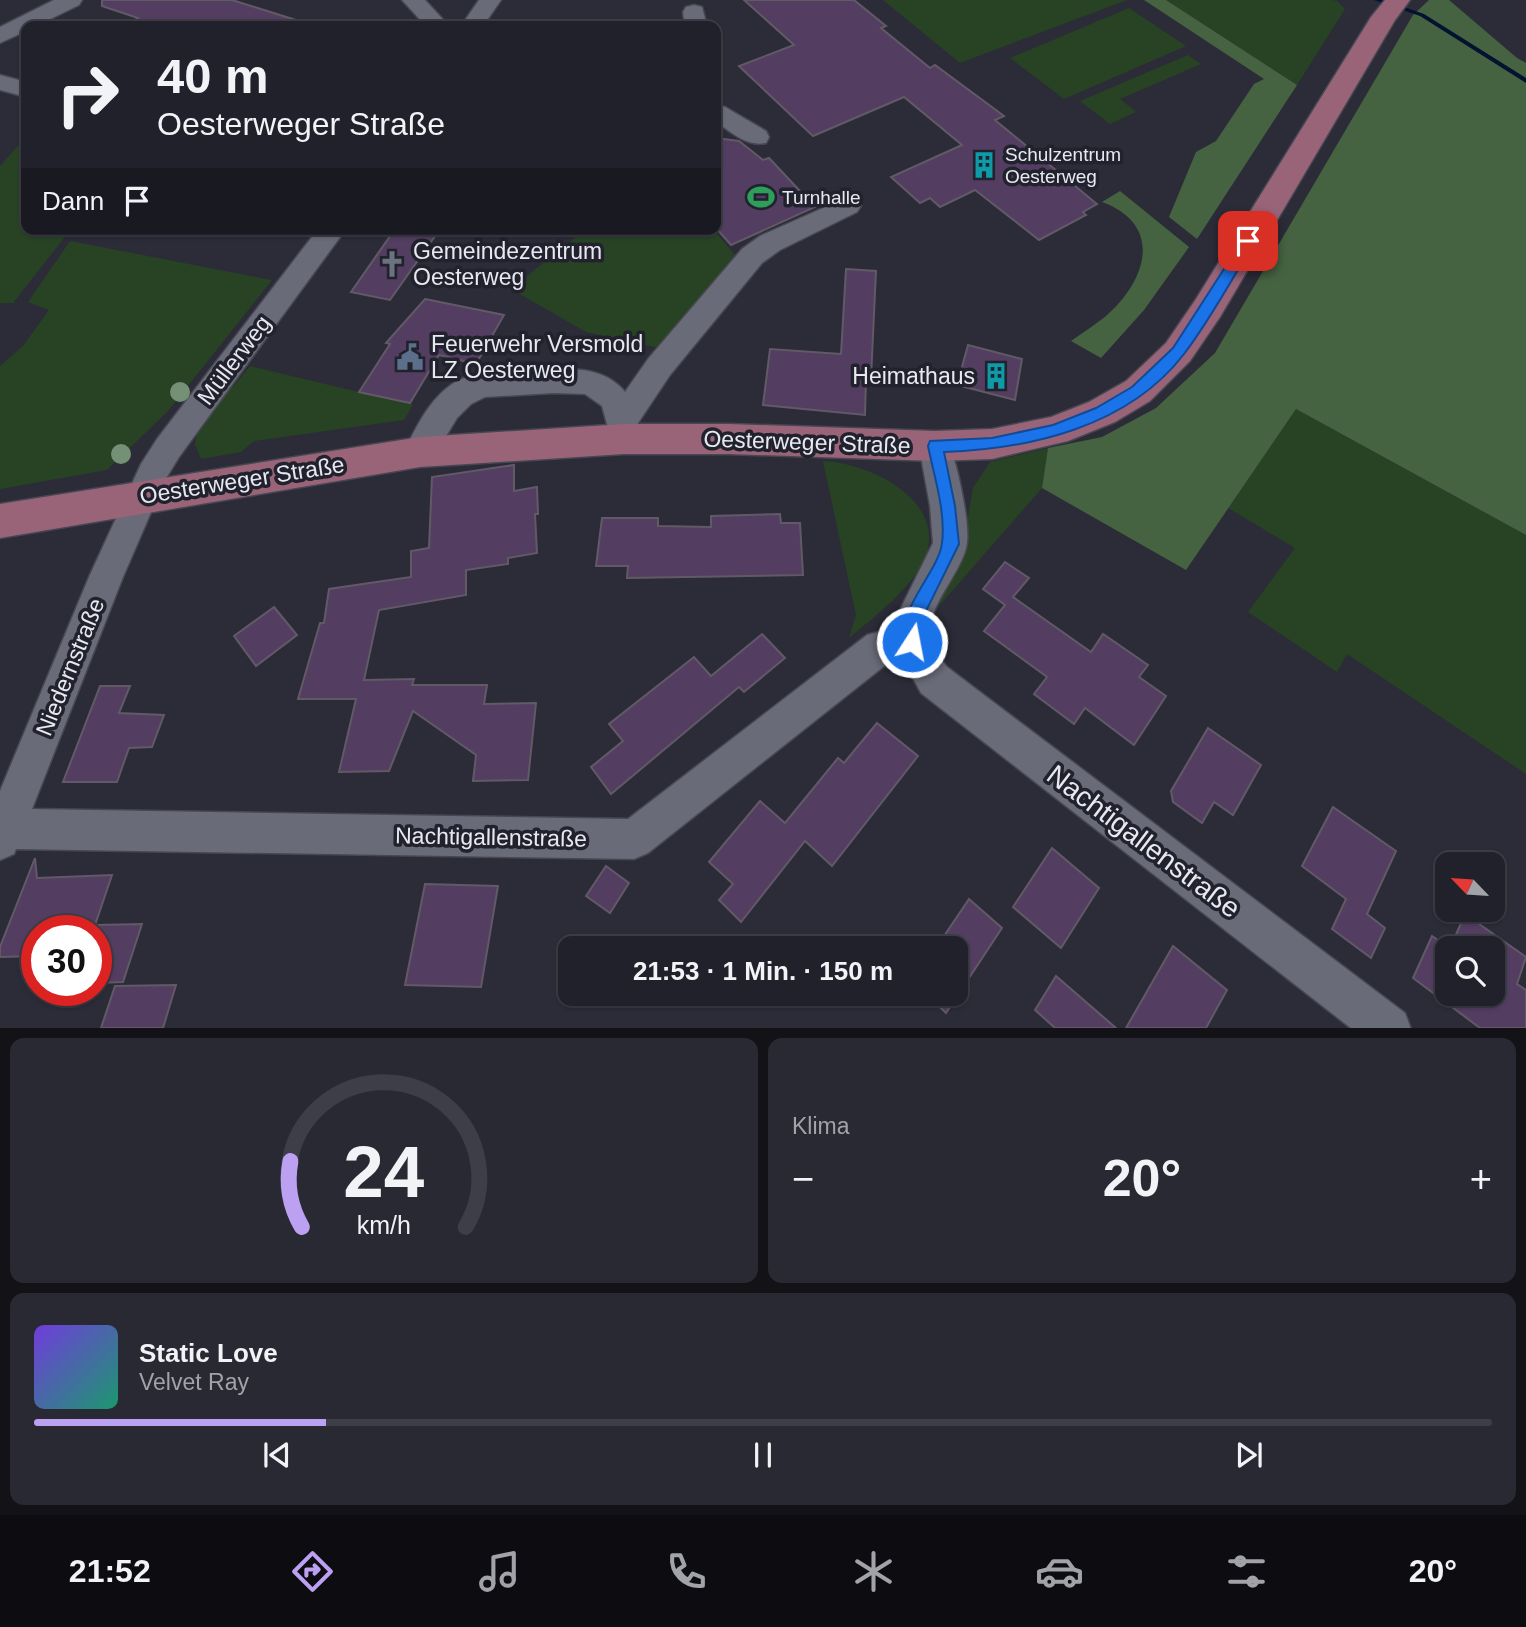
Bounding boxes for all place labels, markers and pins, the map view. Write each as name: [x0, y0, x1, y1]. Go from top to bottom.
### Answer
place label: Schulzentrum Oesterweg: [1005, 144, 1121, 187]
building icon: Schulzentrum Oesterweg: [969, 150, 999, 180]
sports icon: Turnhalle: [746, 182, 776, 212]
place label: Turnhalle: [782, 187, 861, 208]
pin: [1218, 211, 1278, 271]
place label: Gemeindezentrum Oesterweg: [413, 238, 602, 290]
church icon: Gemeindezentrum Oesterweg: [377, 249, 407, 279]
place label: Feuerwehr Versmold LZ Oesterweg: [431, 331, 643, 383]
public building icon: Feuerwehr Versmold LZ Oesterweg: [395, 342, 425, 372]
building icon: Heimathaus: [981, 361, 1011, 391]
place label: Heimathaus: [852, 363, 975, 389]

